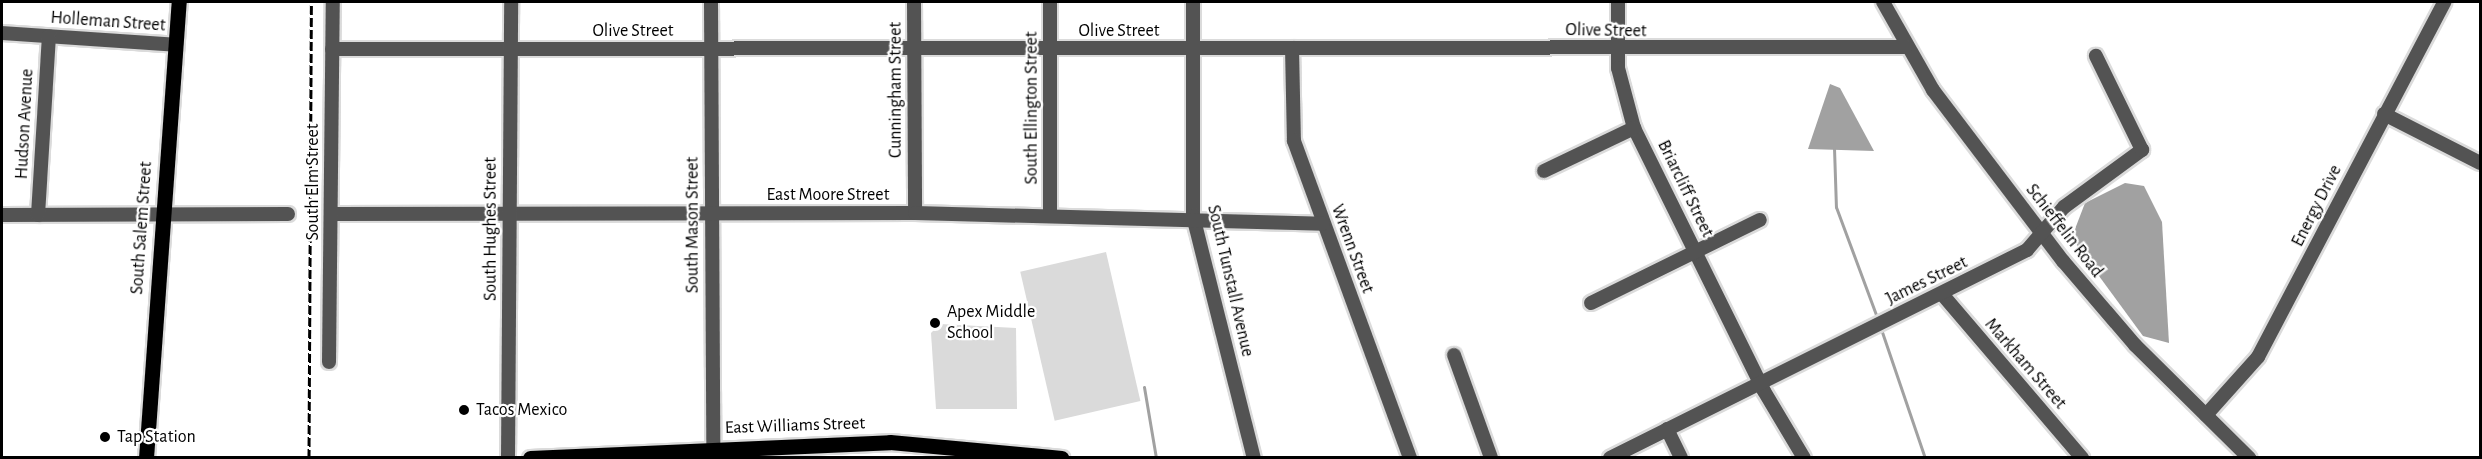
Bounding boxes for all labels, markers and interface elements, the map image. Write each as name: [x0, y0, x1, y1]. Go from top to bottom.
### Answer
street label: Holleman Street: [50, 7, 166, 37]
street label: Olive Street: [1565, 19, 1647, 43]
street label: Olive Street: [592, 20, 674, 42]
street label: Olive Street: [1078, 20, 1160, 42]
street label: Cunningham Street: [885, 22, 907, 158]
street label: South Ellington Street: [1021, 32, 1043, 184]
street label: Hudson Avenue: [11, 68, 39, 180]
street label: South Elm Street: [302, 123, 324, 241]
street label: Briarcliff Street: [1652, 137, 1718, 241]
street label: South Hughes Street: [480, 157, 502, 301]
street label: South Mason Street: [682, 157, 704, 293]
street label: South Salem Street: [127, 161, 157, 295]
street label: Energy Drive: [2287, 162, 2347, 250]
street label: Schieffelin Road: [2021, 180, 2107, 282]
street label: East Moore Street: [767, 184, 889, 206]
street label: Wrenn Street: [1326, 202, 1378, 296]
street label: South Tunstall Avenue: [1202, 203, 1258, 359]
street label: James Street: [1883, 252, 1971, 310]
place label: Apex Middle School: [947, 302, 1035, 344]
street label: Markham Street: [1980, 314, 2070, 414]
marker: Apex Middle School: [928, 316, 942, 330]
place label: Tacos Mexico: [476, 399, 567, 421]
marker: Tacos Mexico: [457, 403, 471, 417]
street label: East Williams Street: [725, 413, 865, 439]
place label: Tap Station: [117, 426, 196, 448]
marker: Tap Station: [98, 430, 112, 444]

